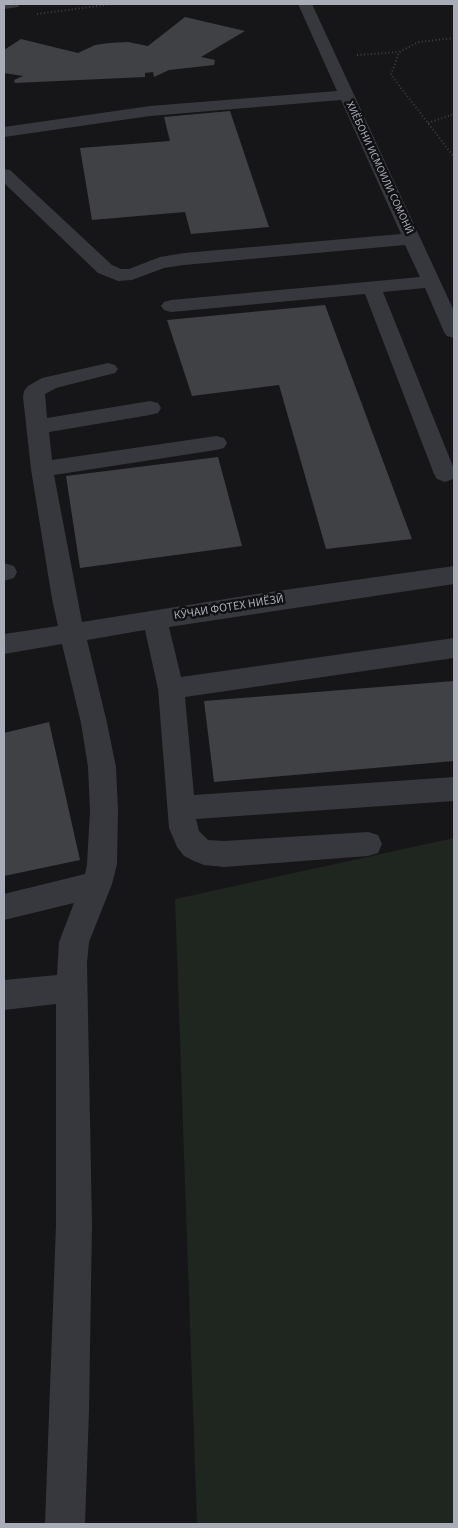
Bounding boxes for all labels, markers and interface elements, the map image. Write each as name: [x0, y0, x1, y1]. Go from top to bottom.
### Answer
street label: ХИЁБОНИ ИСМОИЛИ СОМОНӢ: [343, 100, 415, 236]
street label: КӮЧАИ ФОТЕХ НИЁЗӢ: [173, 592, 285, 624]

